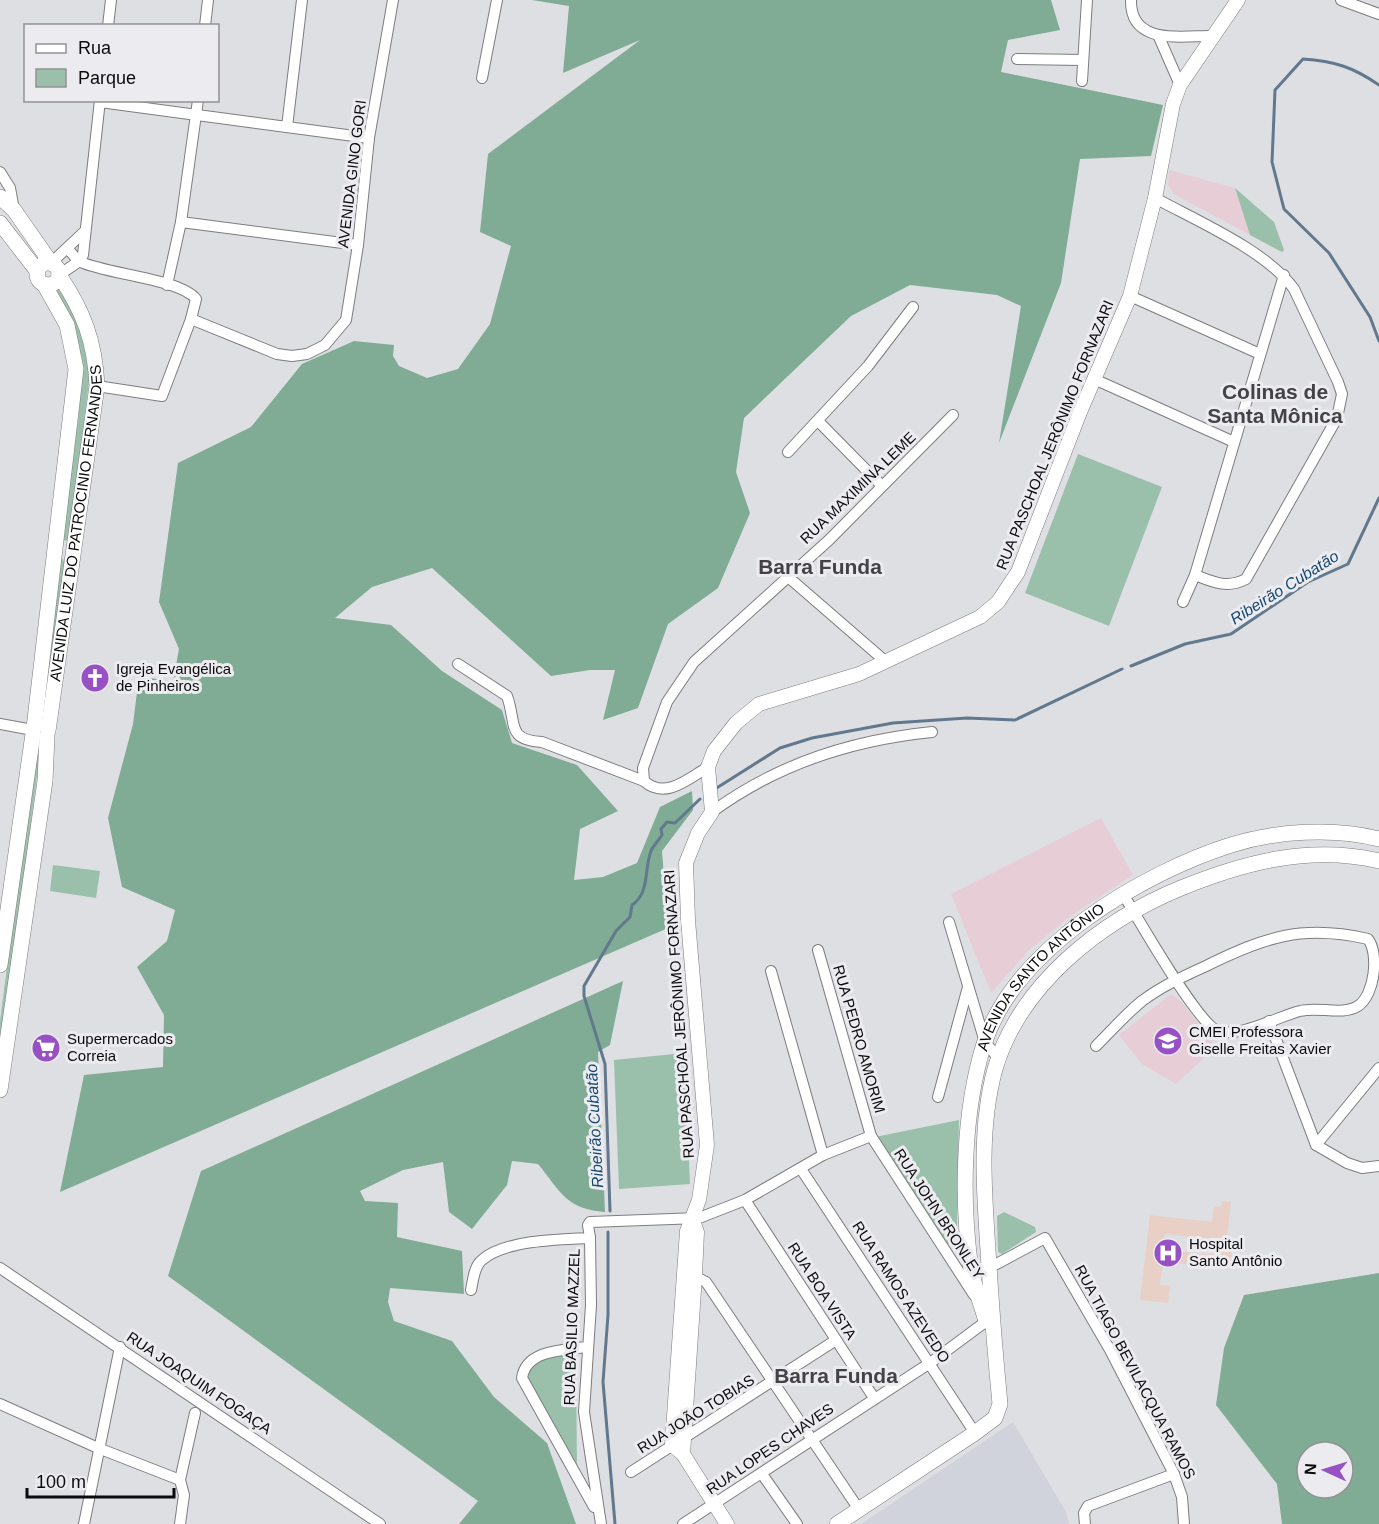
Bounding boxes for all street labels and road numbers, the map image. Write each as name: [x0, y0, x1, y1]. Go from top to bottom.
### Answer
street label: AVENIDA GINO GORI: [334, 99, 369, 249]
street label: RUA PASCHOAL JERÔNIMO FORNAZARI: [992, 298, 1117, 572]
street label: AVENIDA LUIZ DO PATROCINIO FERNANDES: [46, 364, 105, 682]
street label: RUA MAXIMINA LEME: [797, 428, 919, 547]
street label: RUA PASCHOAL JERÔNIMO FORNAZARI: [660, 869, 697, 1159]
street label: AVENIDA SANTO ANTÔNIO: [973, 900, 1107, 1053]
street label: RUA PEDRO AMORIM: [830, 963, 889, 1115]
street label: RUA JOHN BRONLEY: [891, 1145, 988, 1282]
street label: RUA RAMOS AZEVEDO: [849, 1218, 953, 1366]
street label: RUA BOA VISTA: [785, 1239, 860, 1342]
street label: RUA BASILIO MAZZEL: [560, 1248, 583, 1406]
street label: RUA TIAGO BEVILACQUA RAMOS: [1072, 1262, 1199, 1482]
street label: RUA JOAQUIM FOGAÇA: [124, 1328, 275, 1437]
street label: RUA JOÃO TOBIAS: [634, 1371, 757, 1456]
street label: RUA LOPES CHAVES: [703, 1400, 837, 1498]

